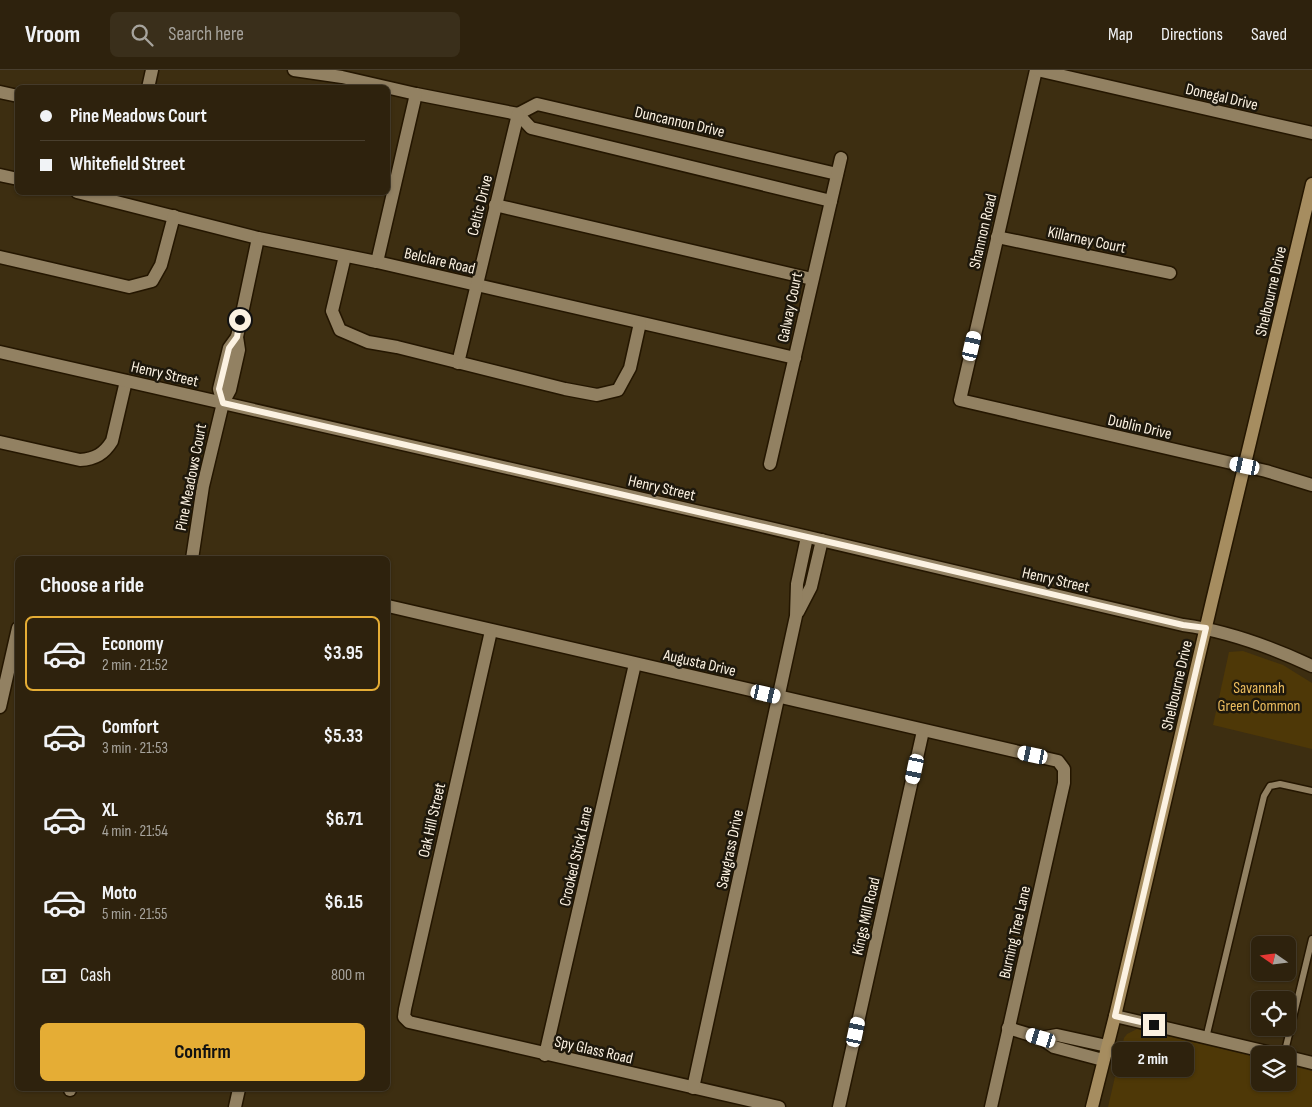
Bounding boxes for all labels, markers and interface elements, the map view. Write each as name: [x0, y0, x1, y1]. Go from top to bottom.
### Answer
search box: [110, 12, 460, 57]
text: Vroom: [25, 20, 80, 49]
icon: search: [128, 21, 156, 49]
text: Search here: [168, 23, 244, 46]
text: Map: [1108, 24, 1133, 45]
text: Directions: [1161, 24, 1223, 45]
text: Saved: [1251, 24, 1287, 45]
street label: Donegal Drive: [1184, 80, 1260, 115]
street label: Duncannon Drive: [633, 103, 726, 142]
text: Pine Meadows Court: [70, 105, 207, 128]
text: Whitefield Street: [70, 153, 185, 176]
street label: Celtic Drive: [464, 173, 497, 238]
street label: Shannon Road: [966, 192, 1001, 271]
street label: Killarney Court: [1046, 223, 1128, 258]
street label: Belclare Road: [402, 244, 477, 279]
street label: Shelbourne Drive: [1252, 245, 1291, 338]
street label: Galway Court: [774, 270, 807, 344]
route start: [229, 309, 251, 331]
car: [961, 330, 982, 362]
street label: Henry Street: [129, 357, 200, 391]
street label: Dublin Drive: [1106, 411, 1173, 444]
street label: Pine Meadows Court: [172, 422, 211, 532]
car: [1228, 456, 1261, 476]
street label: Henry Street: [626, 471, 697, 505]
street label: Henry Street: [1020, 563, 1091, 597]
text: Choose a ride: [40, 572, 144, 599]
icon: car: [42, 631, 87, 676]
text: Economy: [102, 633, 164, 656]
street label: Shelbourne Drive: [1158, 639, 1197, 732]
text: $3.95: [323, 642, 363, 665]
street label: Augusta Drive: [661, 646, 738, 681]
text: 2 min · 21:52: [102, 656, 168, 675]
park label: Savannah Green Common: [1218, 679, 1300, 716]
car: [749, 683, 782, 705]
icon: car: [42, 714, 87, 759]
text: Comfort: [102, 716, 159, 739]
text: $5.33: [324, 725, 363, 748]
text: 3 min · 21:53: [102, 739, 168, 758]
car: [1016, 745, 1049, 765]
car: [904, 753, 925, 785]
street label: Oak Hill Street: [415, 781, 450, 859]
icon: car: [42, 797, 87, 842]
text: XL: [102, 799, 118, 822]
street label: Crooked Stick Lane: [556, 805, 597, 908]
text: $6.71: [325, 808, 363, 831]
street label: Sawgrass Drive: [713, 808, 748, 891]
text: 4 min · 21:54: [102, 822, 168, 841]
street label: Kings Mill Road: [848, 876, 885, 957]
icon: car: [42, 880, 87, 925]
text: Moto: [102, 882, 137, 905]
street label: Burning Tree Lane: [996, 884, 1035, 980]
text: $6.15: [324, 891, 363, 914]
text: 5 min · 21:55: [102, 905, 167, 924]
north arrow: [1251, 936, 1296, 981]
map controls: [1251, 936, 1296, 1091]
icon: cash: [40, 962, 68, 990]
text: Cash: [80, 964, 111, 987]
text: 800 m: [331, 966, 365, 985]
button: locate: [1251, 991, 1296, 1036]
route end: [1143, 1014, 1165, 1036]
car: [845, 1016, 866, 1048]
button: Confirm: [40, 1023, 365, 1081]
car: [1024, 1026, 1057, 1050]
street label: Spy Glass Road: [553, 1032, 635, 1069]
callout: 2 min: [1113, 1042, 1195, 1078]
button: layers: [1251, 1046, 1296, 1091]
text: 2 min: [1138, 1050, 1168, 1069]

